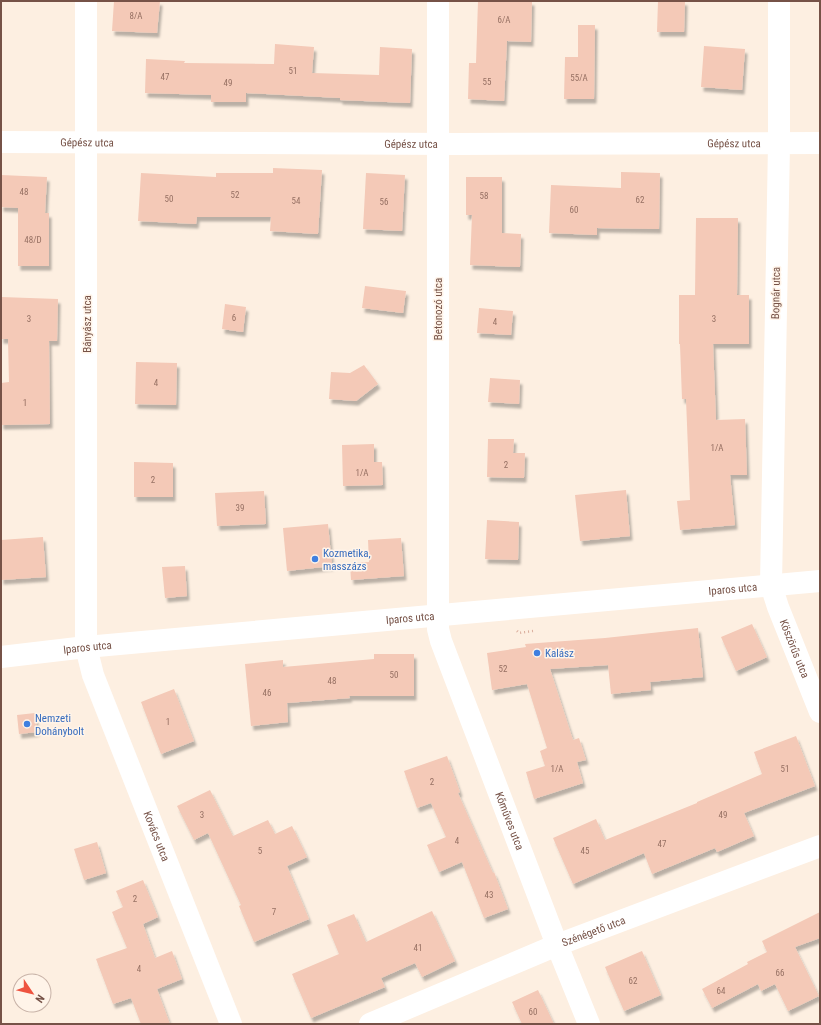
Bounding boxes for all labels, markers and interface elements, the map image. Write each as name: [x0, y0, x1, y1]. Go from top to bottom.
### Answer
house number: 8/A: [130, 11, 142, 21]
house number: 6/A: [498, 15, 510, 25]
house number: 51: [289, 66, 297, 76]
house number: 47: [161, 72, 170, 82]
house number: 55/A: [570, 73, 588, 83]
house number: 55: [483, 77, 492, 87]
house number: 49: [224, 78, 232, 88]
street label: Gépész utca: [60, 136, 114, 149]
street label: Gépész utca: [384, 137, 438, 150]
street label: Gépész utca: [707, 137, 761, 150]
house number: 48: [20, 187, 28, 197]
house number: 52: [231, 190, 240, 200]
house number: 58: [480, 191, 488, 201]
house number: 50: [165, 194, 173, 204]
house number: 62: [636, 195, 645, 205]
house number: 54: [292, 196, 301, 206]
house number: 56: [380, 197, 388, 207]
house number: 60: [570, 205, 578, 215]
house number: 48/D: [24, 235, 42, 245]
street label: Bognár utca: [769, 267, 783, 319]
street label: Betonozó utca: [432, 278, 445, 340]
street label: Bányász utca: [81, 295, 94, 353]
house number: 6: [232, 313, 236, 323]
house number: 3: [27, 314, 31, 324]
house number: 3: [712, 314, 716, 324]
house number: 4: [493, 317, 498, 327]
house number: 4: [154, 378, 159, 388]
house number: 1: [23, 398, 27, 408]
house number: 1/A: [711, 443, 723, 453]
house number: 2: [504, 460, 509, 470]
house number: 1/A: [356, 468, 368, 478]
house number: 2: [151, 475, 156, 485]
house number: 39: [236, 503, 244, 513]
place label: Kozmetika, masszázs: [323, 547, 371, 573]
marker: Kozmetika, masszázs: [310, 554, 320, 564]
street label: Iparos utca: [708, 580, 758, 597]
street label: Iparos utca: [385, 609, 435, 627]
street label: Köszörűs utca: [777, 617, 812, 680]
street label: Iparos utca: [62, 638, 112, 656]
place label: Kalász: [545, 647, 574, 660]
marker: Kalász: [532, 648, 542, 658]
house number: 52: [499, 664, 508, 674]
house number: 50: [390, 670, 398, 680]
house number: 48: [328, 676, 336, 686]
house number: 46: [263, 688, 271, 698]
place label: Nemzeti Dohánybolt: [35, 712, 84, 738]
house number: 1: [166, 717, 170, 727]
marker: Nemzeti Dohánybolt: [22, 719, 32, 729]
house number: 1/A: [551, 764, 563, 774]
house number: 51: [781, 764, 789, 774]
house number: 2: [430, 777, 435, 787]
street label: Kőműves utca: [493, 790, 527, 852]
street label: Kovács utca: [141, 809, 172, 863]
house number: 3: [200, 810, 204, 820]
house number: 49: [719, 810, 727, 820]
house number: 4: [455, 836, 460, 846]
house number: 47: [658, 839, 667, 849]
house number: 5: [258, 846, 263, 856]
house number: 45: [581, 846, 590, 856]
house number: 43: [485, 890, 493, 900]
house number: 2: [133, 894, 138, 904]
house number: 7: [272, 907, 277, 917]
street label: Szénégető utca: [560, 913, 627, 949]
house number: 41: [414, 943, 422, 953]
house number: 4: [137, 964, 142, 974]
house number: 66: [776, 968, 784, 978]
north arrow: [12, 973, 52, 1013]
house number: 62: [629, 976, 638, 986]
house number: 64: [717, 986, 726, 996]
text: N: [32, 992, 47, 1005]
house number: 60: [529, 1007, 537, 1017]

